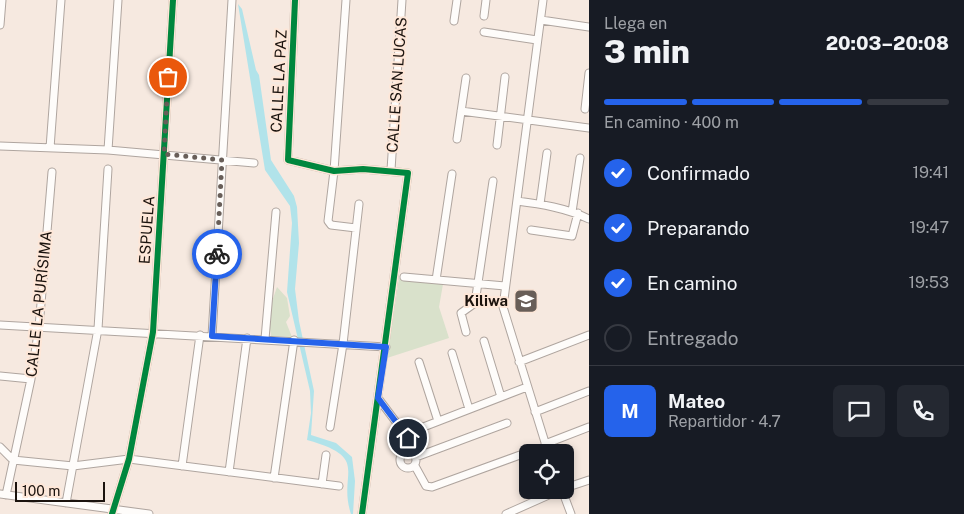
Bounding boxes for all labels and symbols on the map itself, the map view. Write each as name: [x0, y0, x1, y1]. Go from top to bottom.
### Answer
street label: CALLE SAN LUCAS: [383, 17, 410, 153]
street label: CALLE LA PAZ: [267, 29, 290, 133]
pin: [147, 56, 189, 98]
street label: ESPUELA: [136, 195, 157, 265]
courier: [192, 229, 242, 279]
street label: CALLE LA PURÍSIMA: [22, 230, 55, 378]
school or university icon: Kiliwa: [513, 288, 539, 314]
place label: Kiliwa: [464, 292, 508, 309]
pin: [387, 417, 429, 459]
scale bar: [15, 479, 105, 502]

